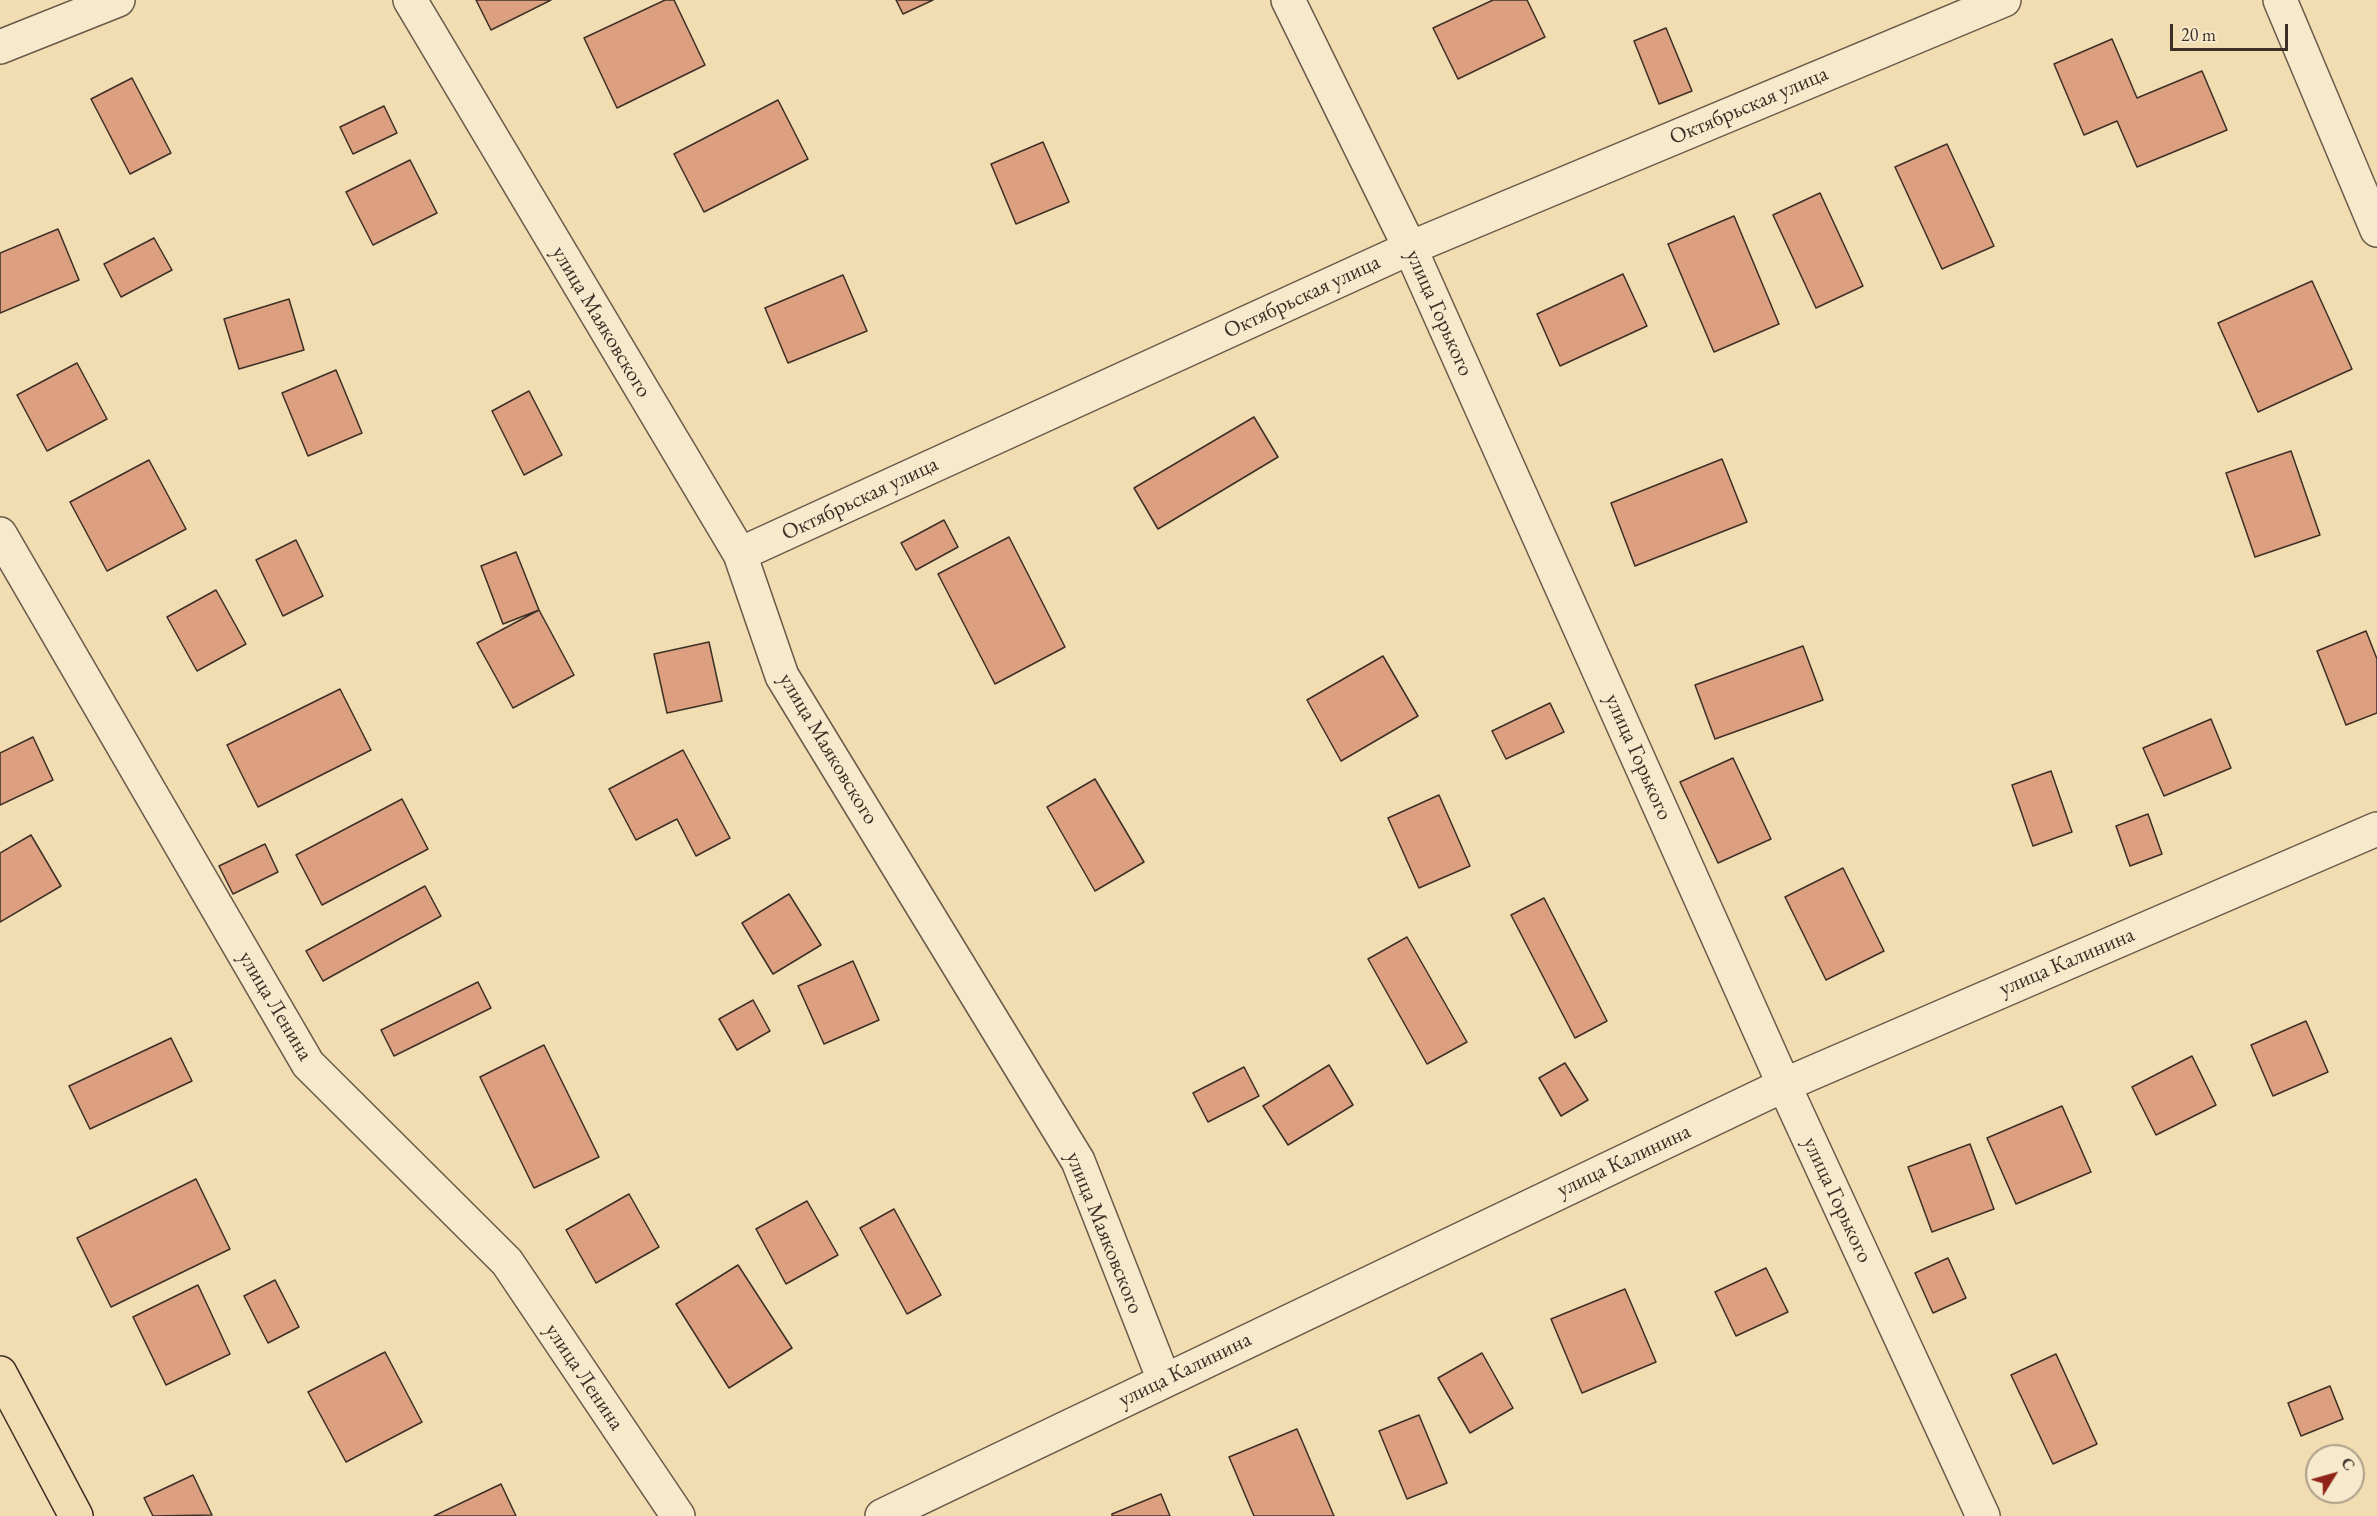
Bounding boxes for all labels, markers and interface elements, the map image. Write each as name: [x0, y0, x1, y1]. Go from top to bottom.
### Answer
scale bar: [2173, 12, 2292, 50]
text: 20 m: [2181, 23, 2216, 46]
street label: Октябрьская улица: [1666, 61, 1832, 151]
street label: улица Маяковского: [545, 241, 657, 403]
street label: улица Горького: [1399, 246, 1479, 380]
street label: Октябрьская улица: [1220, 249, 1384, 345]
street label: Октябрьская улица: [778, 451, 942, 547]
street label: улица Маяковского: [772, 668, 884, 830]
street label: улица Горького: [1598, 690, 1678, 824]
street label: улица Калинина: [1995, 922, 2139, 1002]
street label: улица Ленина: [232, 946, 318, 1066]
street label: улица Калинина: [1553, 1118, 1695, 1204]
street label: улица Горького: [1796, 1133, 1878, 1267]
street label: улица Маяковского: [1059, 1148, 1149, 1318]
street label: улица Ленина: [539, 1319, 629, 1435]
street label: улица Калинина: [1114, 1326, 1256, 1414]
north arrow: [2305, 1444, 2365, 1504]
text: С: [2336, 1453, 2360, 1475]

